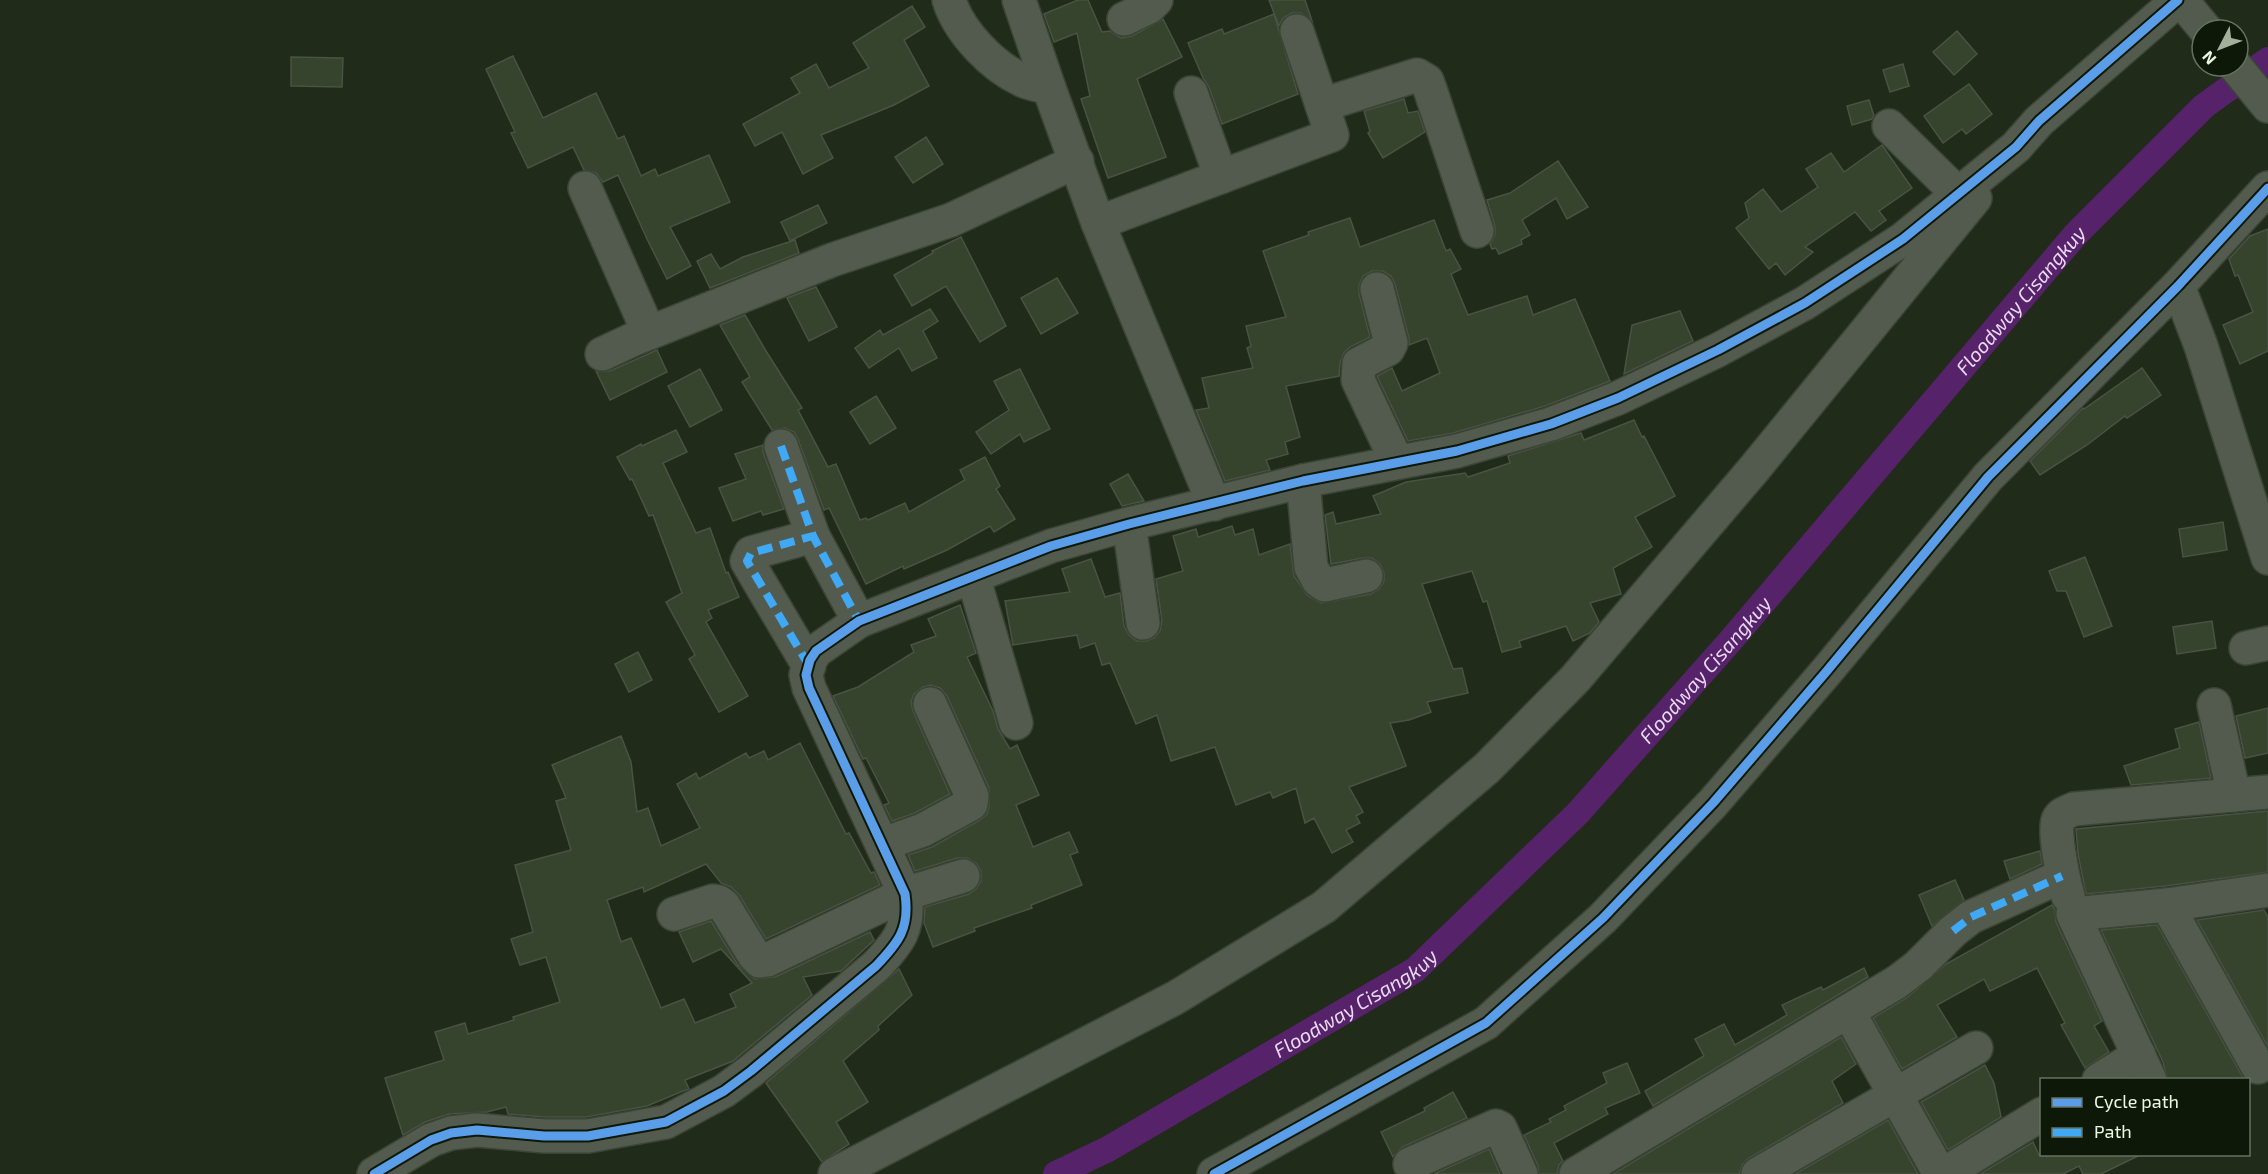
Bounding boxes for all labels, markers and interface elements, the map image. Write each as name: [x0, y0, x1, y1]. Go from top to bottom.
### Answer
north arrow: [2190, 18, 2250, 78]
text: N: [2198, 48, 2219, 69]
water label: Floodway Cisangkuy: [1950, 220, 2091, 379]
water label: Floodway Cisangkuy: [1634, 591, 1776, 748]
water label: Floodway Cisangkuy: [1269, 943, 1443, 1062]
legend: [2040, 1078, 2250, 1156]
text: Cycle path: [2094, 1090, 2179, 1112]
text: Path: [2094, 1120, 2132, 1142]

